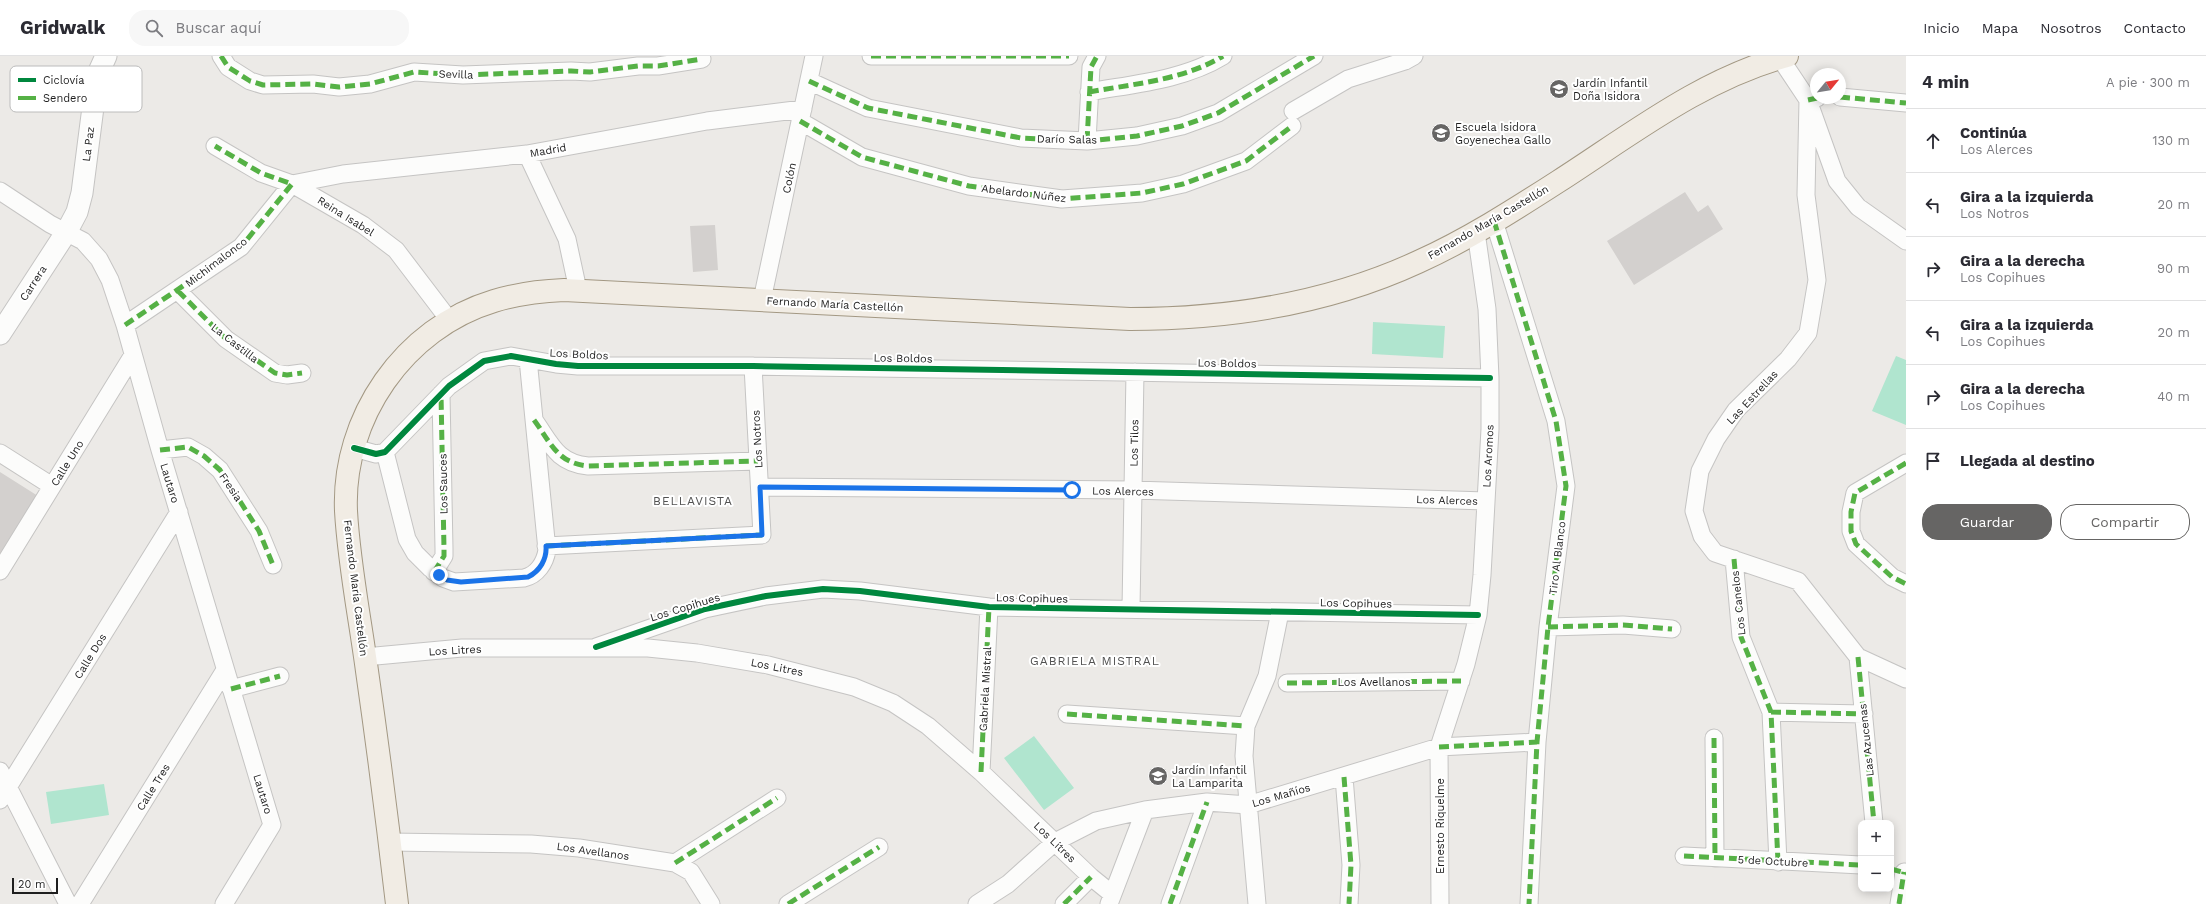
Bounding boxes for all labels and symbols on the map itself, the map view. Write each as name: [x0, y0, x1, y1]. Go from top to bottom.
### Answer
legend: [10, 66, 142, 112]
street label: Sevilla: [438, 67, 474, 82]
north arrow: [1810, 68, 1846, 104]
text: Ciclovía: [43, 74, 84, 87]
place label: Jardín Infantil Doña Isidora: [1573, 77, 1648, 103]
school or university icon: Jardín Infantil Doña Isidora: [1548, 78, 1570, 100]
text: Sendero: [43, 92, 87, 105]
place label: Escuela Isidora Goyenechea Gallo: [1455, 121, 1551, 147]
school or university icon: Escuela Isidora Goyenechea Gallo: [1430, 122, 1452, 144]
street label: La Paz: [80, 126, 97, 162]
street label: Darío Salas: [1037, 132, 1098, 147]
street label: Madrid: [529, 141, 567, 160]
street label: Colón: [780, 162, 799, 195]
street label: Abelardo Núñez: [981, 182, 1067, 205]
street label: Fernando María Castellón: [1426, 182, 1551, 262]
street label: Reina Isabel: [315, 194, 377, 239]
street label: Michimalonco: [183, 235, 250, 290]
street label: Carrera: [17, 263, 50, 303]
street label: Fernando María Castellón: [766, 294, 904, 315]
street label: La Castilla: [208, 321, 261, 366]
street label: Los Boldos: [549, 346, 609, 363]
street label: Los Boldos: [873, 351, 933, 366]
street label: Los Boldos: [1197, 356, 1257, 371]
street label: Las Estrellas: [1724, 367, 1781, 427]
street label: Los Notros: [749, 409, 766, 468]
street label: Los Tilos: [1128, 419, 1141, 467]
street label: Los Aromos: [1480, 424, 1497, 488]
street label: Calle Uno: [48, 438, 87, 489]
street label: Los Sauces: [436, 453, 451, 515]
street label: Lautaro: [157, 461, 182, 505]
street label: Fresia: [216, 470, 245, 504]
route start: [1063, 481, 1081, 499]
street label: Los Alerces: [1092, 484, 1154, 499]
street label: Los Alerces: [1416, 493, 1478, 508]
district label: BELLAVISTA: [653, 494, 733, 508]
street label: Fernando María Castellón: [341, 519, 370, 657]
street label: Tiro Al Blanco: [1547, 521, 1568, 596]
route end: [430, 566, 448, 584]
street label: Los Canelos: [1729, 570, 1748, 636]
street label: Los Copihues: [649, 591, 722, 624]
street label: Los Copihues: [996, 591, 1068, 606]
street label: Los Copihues: [1320, 596, 1392, 611]
street label: Calle Dos: [71, 631, 110, 681]
street label: Los Litres: [428, 643, 482, 658]
street label: Gabriela Mistral: [977, 646, 994, 732]
district label: GABRIELA MISTRAL: [1030, 654, 1160, 668]
street label: Los Litres: [750, 656, 804, 679]
street label: Los Avellanos: [1337, 676, 1411, 689]
street label: Las Azucenas: [1856, 703, 1877, 777]
street label: Calle Tres: [134, 761, 173, 813]
place label: Jardín Infantil La Lamparita: [1172, 764, 1247, 790]
school or university icon: Jardín Infantil La Lamparita: [1147, 765, 1169, 787]
street label: Lautaro: [250, 772, 275, 816]
street label: Ernesto Riquelme: [1434, 778, 1447, 874]
street label: Los Mañíos: [1250, 781, 1312, 810]
street label: Los Litres: [1031, 819, 1078, 866]
street label: Los Avellanos: [556, 840, 630, 863]
street label: 5 de Octubre: [1737, 853, 1809, 870]
scale bar: [12, 876, 58, 895]

